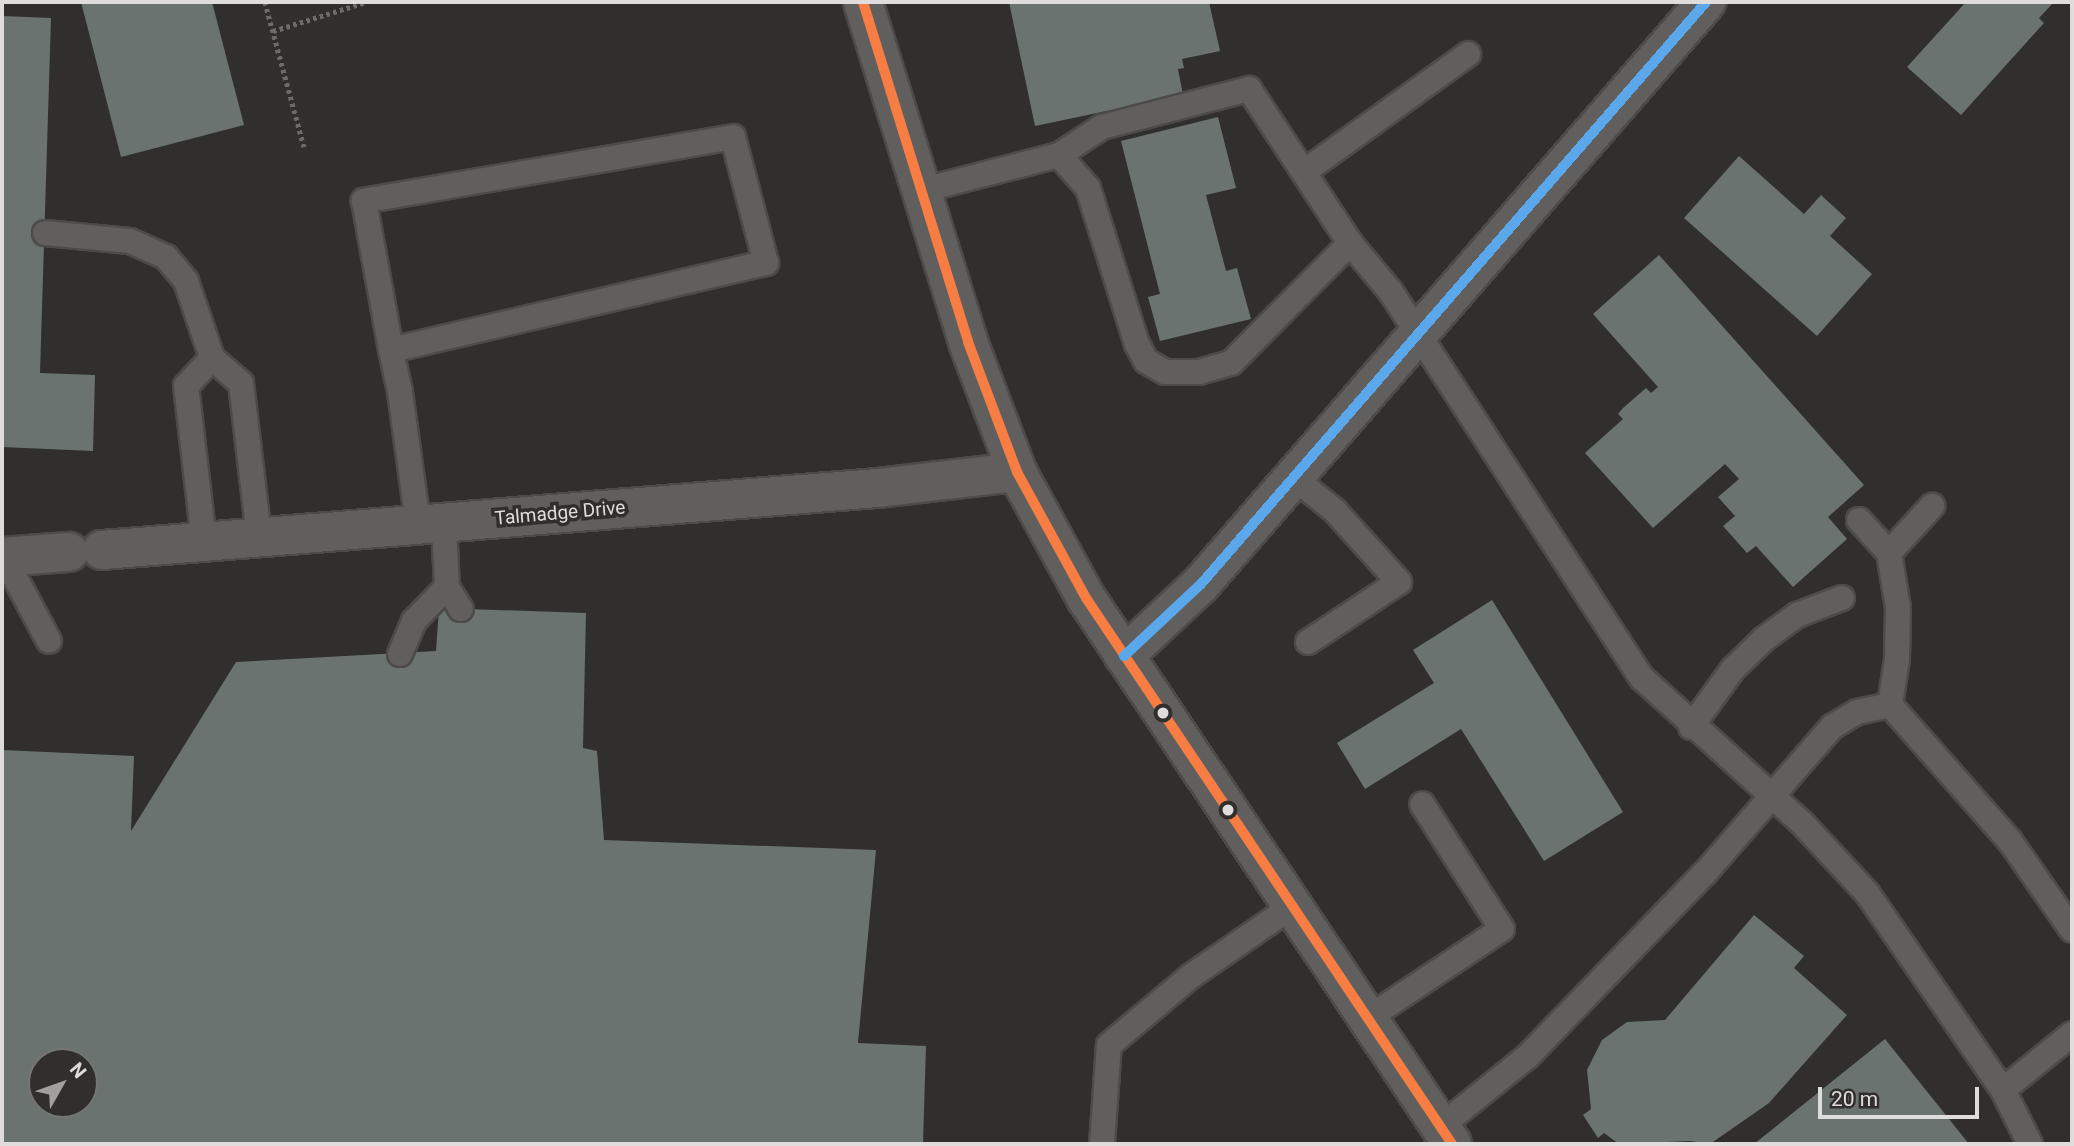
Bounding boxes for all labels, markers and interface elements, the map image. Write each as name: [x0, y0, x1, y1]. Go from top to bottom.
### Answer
street label: Talmadge Drive: [494, 496, 626, 530]
unlabelled marker: [1156, 706, 1170, 720]
unlabelled marker: [1221, 803, 1235, 817]
north arrow: [28, 1048, 98, 1118]
text: N: [65, 1058, 91, 1083]
scale bar: [1822, 1072, 1983, 1116]
text: 20 m: [1831, 1087, 1878, 1111]

